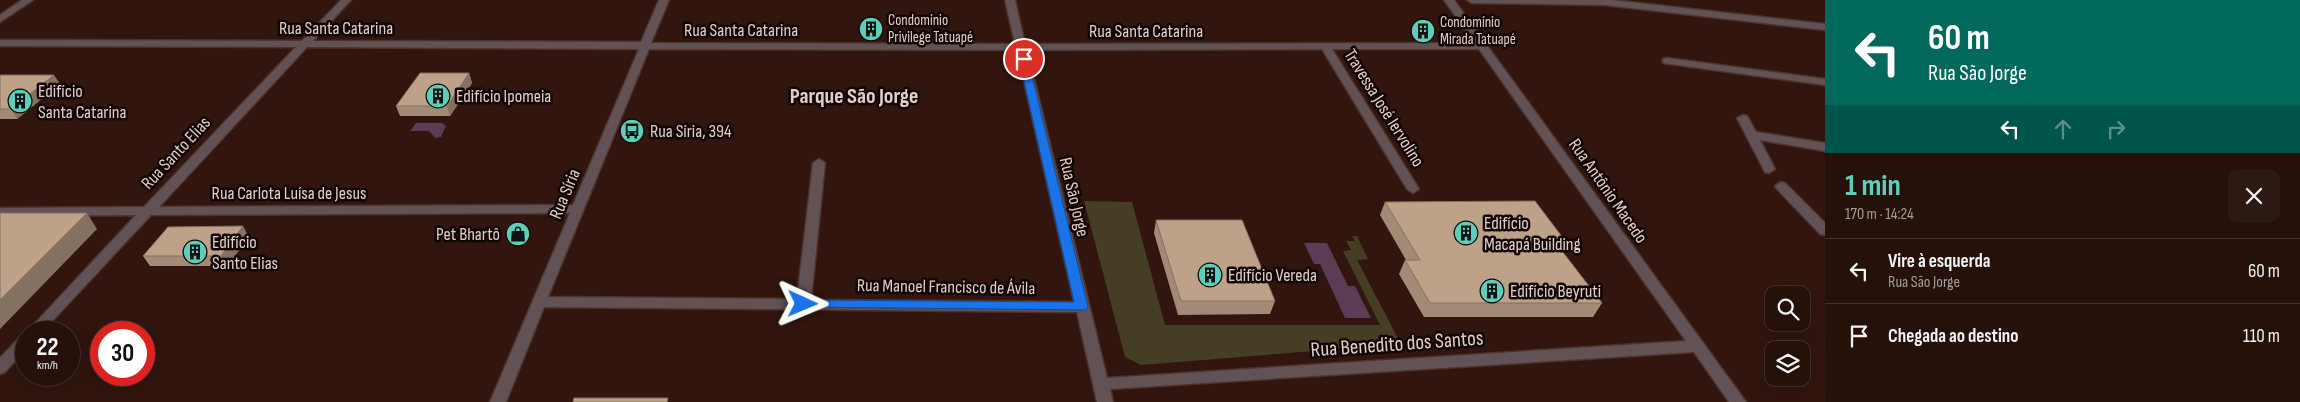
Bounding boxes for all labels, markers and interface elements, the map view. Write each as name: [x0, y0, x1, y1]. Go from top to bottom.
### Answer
place label: Condomínio Privilege Tatuapé: [888, 11, 973, 47]
place label: Condomínio Mirada Tatuapé: [1440, 13, 1516, 49]
building icon: Condomínio Privilege Tatuapé: [858, 16, 884, 42]
text: 60 m: [1928, 17, 1990, 60]
street label: Rua Santa Catarina: [279, 18, 393, 39]
building icon: Condomínio Mirada Tatuapé: [1410, 18, 1436, 44]
street label: Rua Santa Catarina: [684, 20, 798, 41]
icon: left: [1845, 20, 1910, 85]
street label: Rua Santa Catarina: [1089, 21, 1203, 42]
pin: [1003, 38, 1045, 80]
icon: arrive: [1010, 45, 1038, 73]
street label: Travessa José Iervolino: [1339, 45, 1429, 171]
text: Rua São Jorge: [1928, 60, 2027, 87]
place label: Edifício Santa Catarina: [38, 81, 127, 123]
building icon: Edifício Ipomeia: [425, 83, 451, 109]
district label: Parque São Jorge: [790, 83, 918, 110]
place label: Edifício Ipomeia: [456, 86, 551, 107]
building icon: Edifício Santa Catarina: [7, 88, 33, 114]
street label: Rua Santo Elias: [137, 112, 215, 194]
icon: left: [1996, 115, 2024, 143]
icon: ahead: [2049, 115, 2077, 143]
icon: right: [2102, 115, 2130, 143]
bus stop icon: Rua Síria, 394: [619, 118, 645, 144]
place label: Rua Síria, 394: [650, 121, 732, 142]
street label: Rua Antônio Macedo: [1564, 135, 1652, 247]
street label: Rua São Jorge: [1055, 155, 1093, 239]
street label: Rua Síria: [545, 166, 585, 222]
text: 1 min: [1845, 168, 1901, 204]
button: close: [2228, 170, 2280, 222]
street label: Rua Carlota Luísa de Jesus: [212, 183, 366, 204]
text: 170 m · 14:24: [1845, 205, 1914, 224]
place label: Edifício Macapá Building: [1484, 213, 1581, 255]
building icon: Edifício Macapá Building: [1453, 220, 1479, 246]
shop icon: Pet Bhartô: [505, 221, 531, 247]
place label: Pet Bhartô: [436, 224, 500, 245]
place label: Edifício Santo Elias: [212, 232, 278, 274]
building icon: Edifício Santo Elias: [182, 239, 208, 265]
text: Vire à esquerda: [1888, 250, 1990, 273]
icon: left: [1845, 257, 1873, 285]
text: 60 m: [2248, 260, 2280, 283]
building icon: Edifício Vereda: [1197, 262, 1223, 288]
place label: Edifício Vereda: [1228, 265, 1317, 286]
text: Rua São Jorge: [1888, 273, 1960, 292]
street label: Rua Manoel Francisco de Ávila: [857, 275, 1035, 299]
position arrow: [776, 277, 828, 329]
building icon: Edifício Beyruti: [1479, 278, 1505, 304]
place label: Edifício Beyruti: [1510, 281, 1601, 302]
map controls: [1765, 286, 1810, 386]
button: search: [1765, 286, 1810, 331]
speed limit sign: 30: [90, 321, 155, 386]
icon: arrive: [1845, 322, 1873, 350]
street label: Rua Benedito dos Santos: [1310, 325, 1484, 363]
text: Chegada ao destino: [1888, 325, 2018, 348]
text: 110 m: [2243, 325, 2280, 348]
text: 22: [37, 332, 58, 363]
button: layers: [1765, 341, 1810, 386]
text: km/h: [37, 358, 58, 373]

